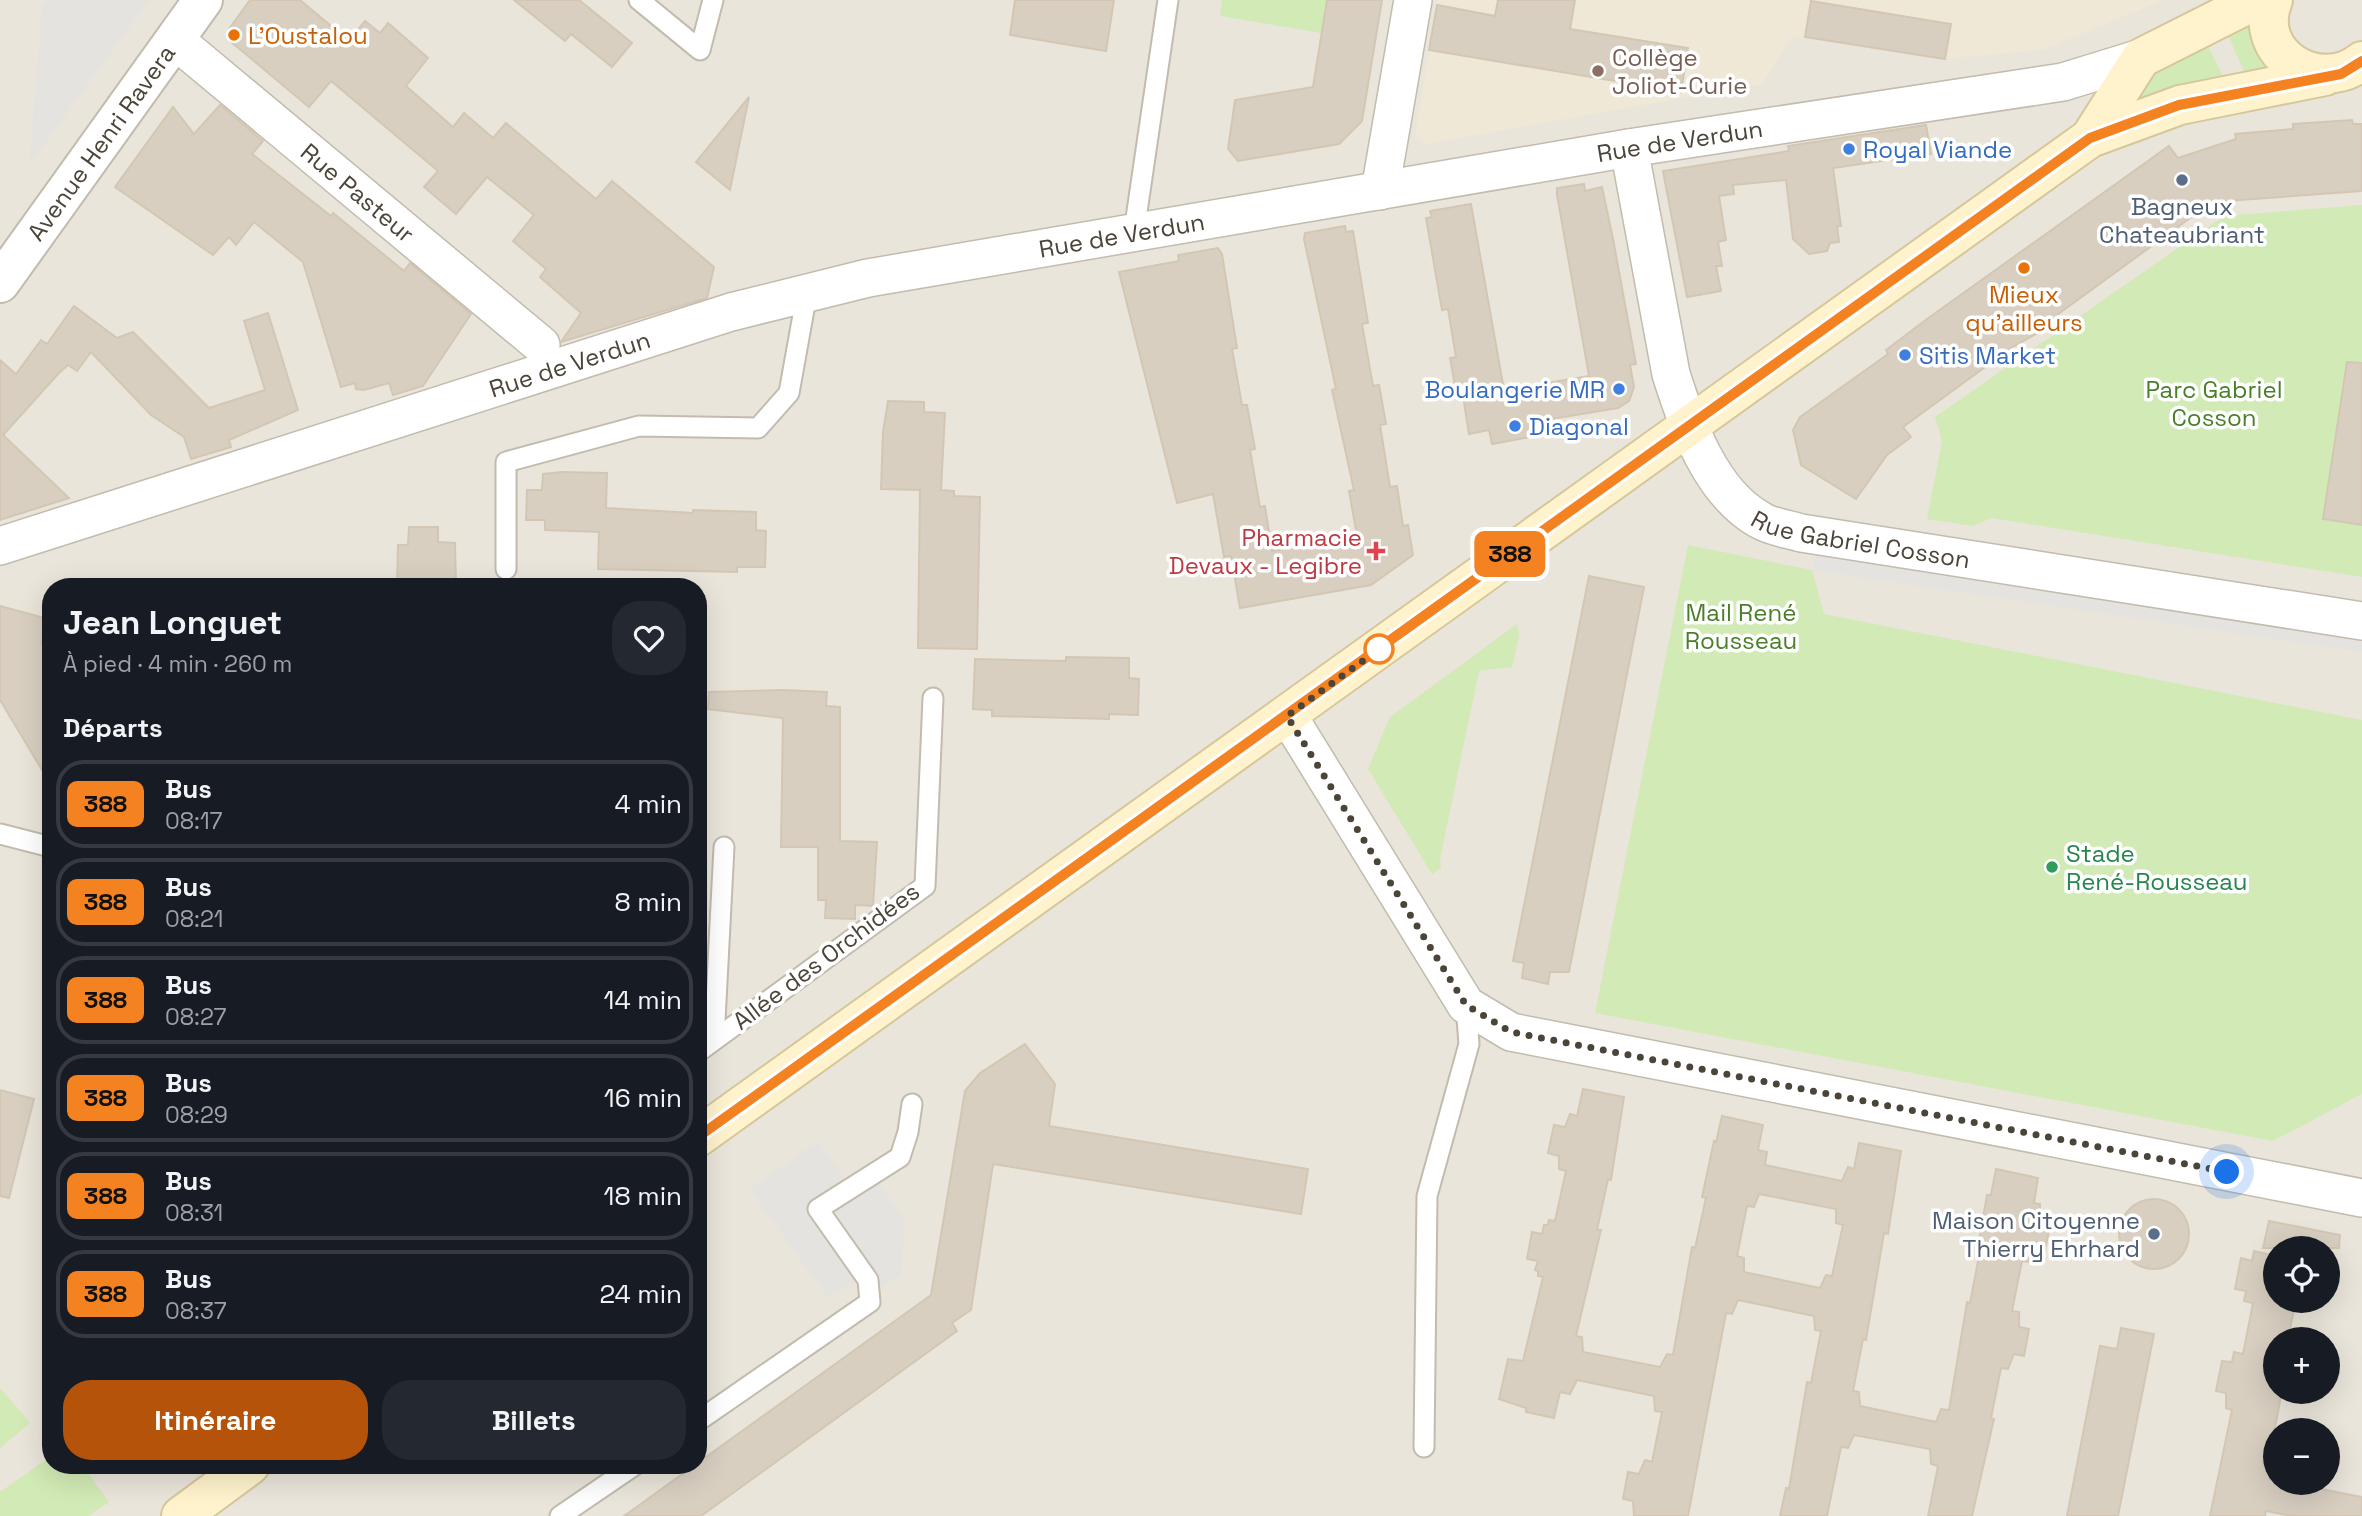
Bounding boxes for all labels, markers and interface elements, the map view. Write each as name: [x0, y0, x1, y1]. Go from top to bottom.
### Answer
place label: L'Oustalou: [248, 20, 368, 51]
marker: L'Oustalou: [226, 27, 242, 43]
street label: Avenue Henri Ravera: [20, 38, 182, 247]
place label: Collège Joliot-Curie: [1612, 42, 1747, 101]
marker: Collège Joliot-Curie: [1590, 63, 1606, 79]
street label: Rue de Verdun: [1594, 112, 1765, 169]
place label: Royal Viande: [1863, 134, 2012, 165]
street label: Rue Pasteur: [294, 136, 421, 249]
marker: Royal Viande: [1841, 141, 1857, 157]
marker: Bagneux Chateaubriant: [2174, 172, 2190, 188]
place label: Bagneux Chateaubriant: [2099, 191, 2265, 250]
street label: Rue de Verdun: [1036, 205, 1207, 264]
marker: Mieux qu'ailleurs: [2016, 260, 2032, 276]
place label: Mieux qu'ailleurs: [1965, 279, 2083, 338]
street label: Rue de Verdun: [485, 323, 654, 404]
place label: Sitis Market: [1919, 340, 2056, 371]
marker: Sitis Market: [1897, 347, 1913, 363]
place label: Boulangerie MR: [1424, 374, 1605, 405]
park label: Parc Gabriel Cosson: [2145, 374, 2283, 433]
marker: Boulangerie MR: [1611, 381, 1627, 397]
place label: Diagonal: [1529, 411, 1629, 442]
marker: Diagonal: [1507, 418, 1523, 434]
street label: Rue Gabriel Cosson: [1746, 503, 1972, 575]
place label: Pharmacie Devaux - Legibre: [1169, 522, 1362, 581]
line badge: 388: [1470, 531, 1550, 577]
text: 388: [1488, 538, 1532, 569]
marker: Pharmacie Devaux - Legibre: [1368, 543, 1384, 559]
park label: Mail René Rousseau: [1685, 597, 1797, 656]
button: heart: [612, 601, 686, 675]
text: Jean Longuet: [63, 602, 282, 644]
unlabelled marker: [1364, 634, 1394, 664]
text: À pied · 4 min · 260 m: [63, 649, 292, 679]
text: Départs: [63, 711, 163, 745]
text: Bus: [165, 772, 212, 806]
text: 4 min: [614, 787, 682, 821]
text: 388: [84, 788, 127, 819]
text: 08:17: [165, 806, 222, 836]
place label: Stade René-Rousseau: [2066, 838, 2248, 897]
marker: Stade René-Rousseau: [2044, 859, 2060, 875]
text: Bus: [165, 870, 212, 904]
street label: Allée des Orchidées: [726, 876, 926, 1036]
text: 8 min: [614, 885, 682, 919]
text: 388: [84, 886, 127, 917]
text: 08:21: [165, 904, 223, 934]
text: Bus: [165, 968, 212, 1002]
text: 14 min: [604, 983, 682, 1017]
text: 388: [84, 984, 127, 1015]
text: 08:27: [165, 1002, 227, 1032]
text: Bus: [165, 1066, 212, 1100]
text: 16 min: [604, 1081, 682, 1115]
text: 388: [84, 1082, 127, 1113]
text: 08:29: [165, 1100, 228, 1130]
your location: [2209, 1154, 2244, 1189]
text: Bus: [165, 1164, 212, 1198]
text: 18 min: [604, 1179, 682, 1213]
text: 388: [84, 1180, 127, 1211]
text: 08:31: [165, 1198, 223, 1228]
place label: Maison Citoyenne Thierry Ehrhard: [1932, 1205, 2140, 1264]
marker: Maison Citoyenne Thierry Ehrhard: [2146, 1226, 2162, 1242]
map controls: [2263, 1236, 2340, 1495]
button: locate: [2263, 1236, 2340, 1313]
text: Bus: [165, 1262, 212, 1296]
text: 24 min: [599, 1277, 682, 1311]
text: 388: [84, 1278, 127, 1309]
text: 08:37: [165, 1296, 227, 1326]
button: +: [2263, 1327, 2340, 1404]
button: Itinéraire: [63, 1380, 368, 1460]
button: Billets: [382, 1380, 686, 1460]
button: −: [2263, 1418, 2340, 1495]

